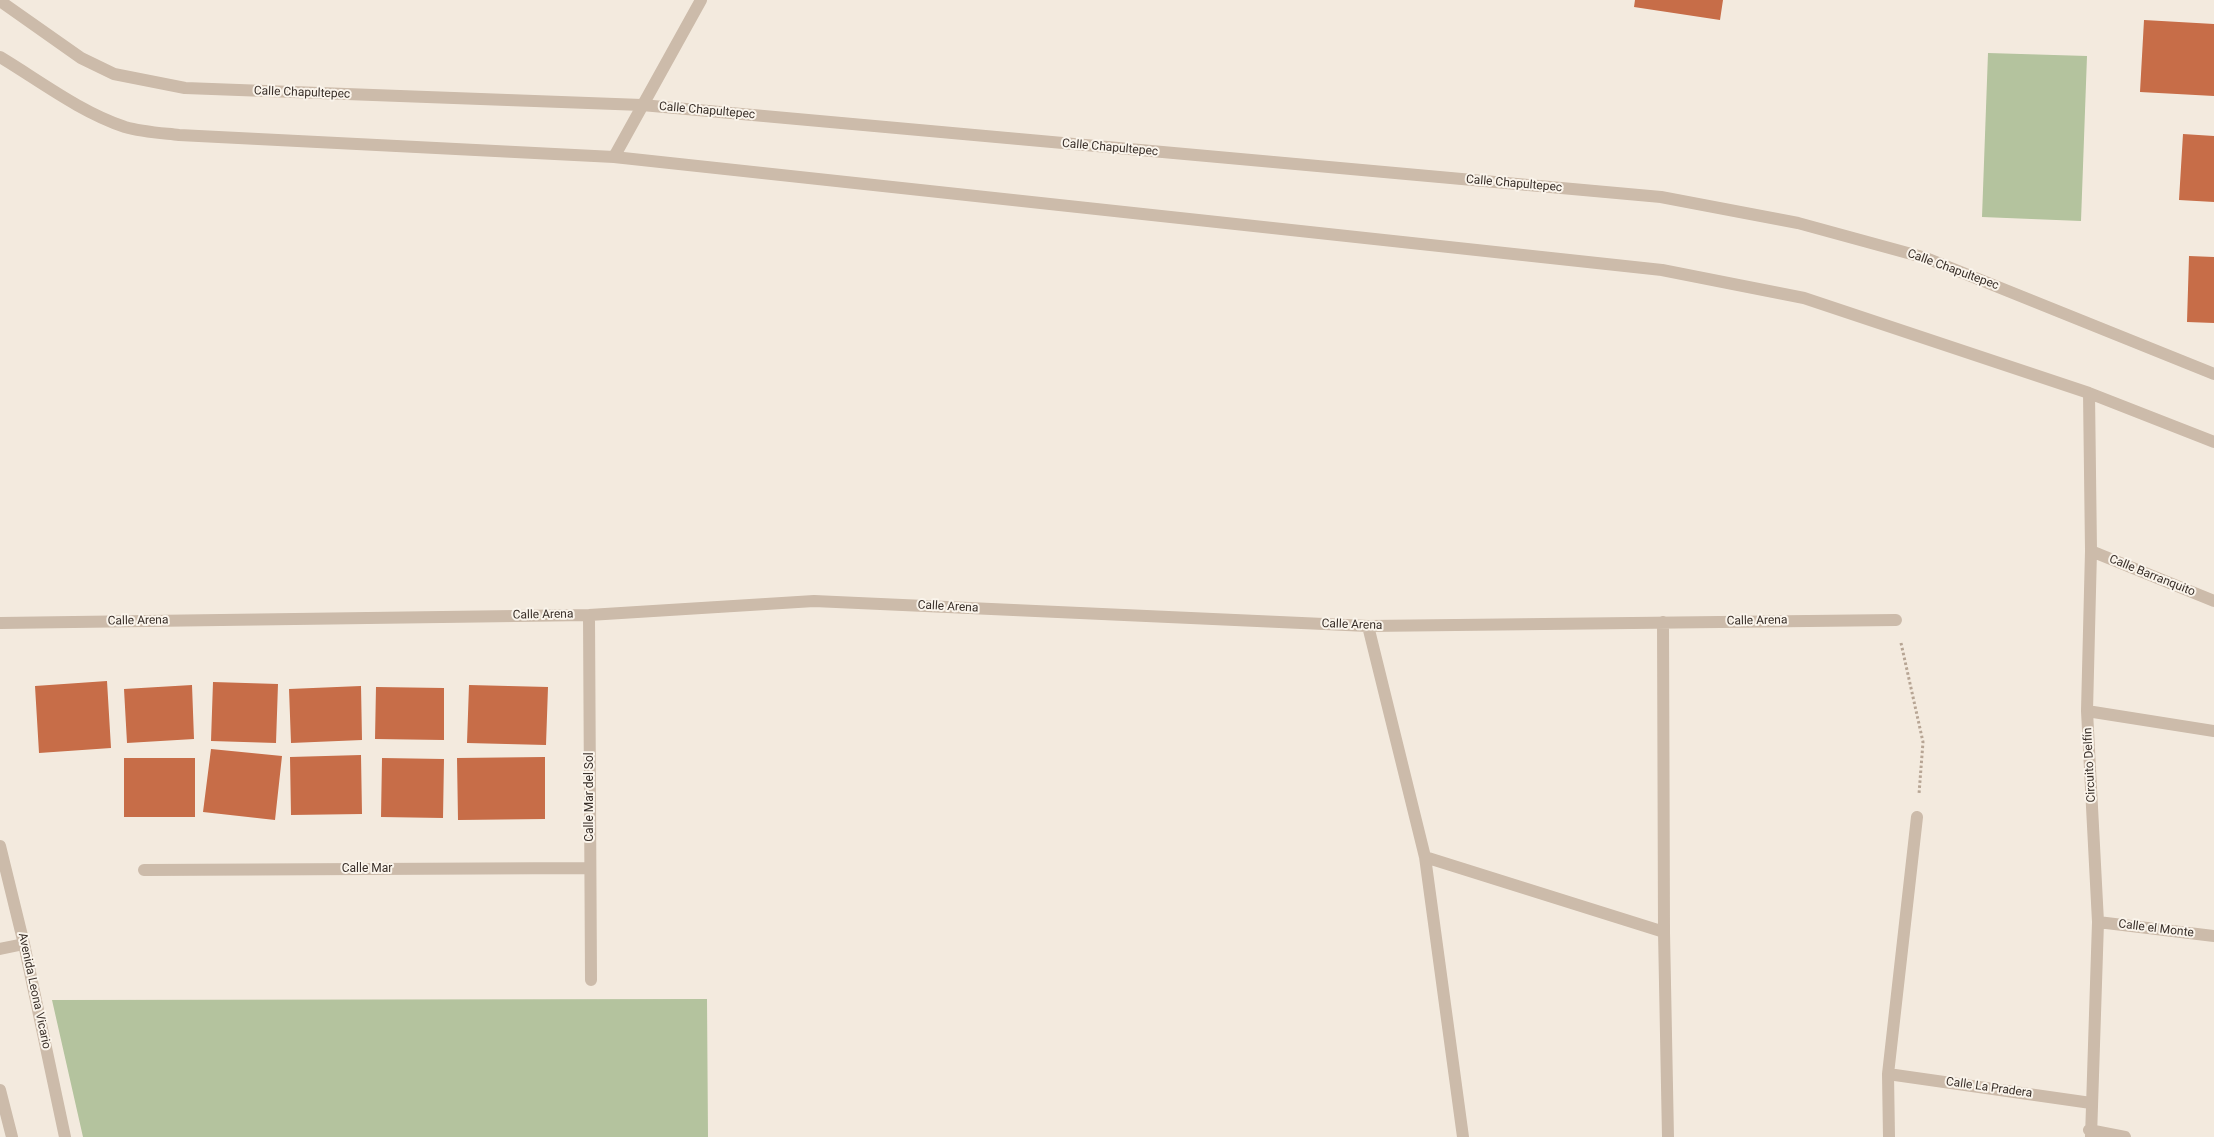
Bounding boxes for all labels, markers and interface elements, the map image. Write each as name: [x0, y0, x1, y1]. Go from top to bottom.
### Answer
street label: Calle Chapultepec: [254, 84, 350, 102]
street label: Calle Chapultepec: [658, 100, 756, 122]
street label: Calle Chapultepec: [1061, 137, 1159, 159]
street label: Calle Chapultepec: [1465, 173, 1563, 195]
street label: Calle Chapultepec: [1905, 247, 2001, 293]
street label: Calle Barranquito: [2107, 552, 2197, 600]
street label: Calle Arena: [917, 598, 979, 616]
street label: Calle Arena: [512, 607, 574, 623]
street label: Calle Arena: [107, 613, 169, 629]
street label: Calle Arena: [1726, 613, 1788, 629]
street label: Calle Arena: [1321, 617, 1383, 633]
street label: Circuito Delfín: [2081, 727, 2099, 803]
street label: Calle Mar del Sol: [583, 752, 597, 842]
street label: Calle Mar: [342, 862, 392, 876]
street label: Calle el Monte: [2117, 917, 2195, 941]
street label: Avenida Leona Vicario: [15, 932, 53, 1050]
street label: Calle La Pradera: [1945, 1075, 2033, 1101]

